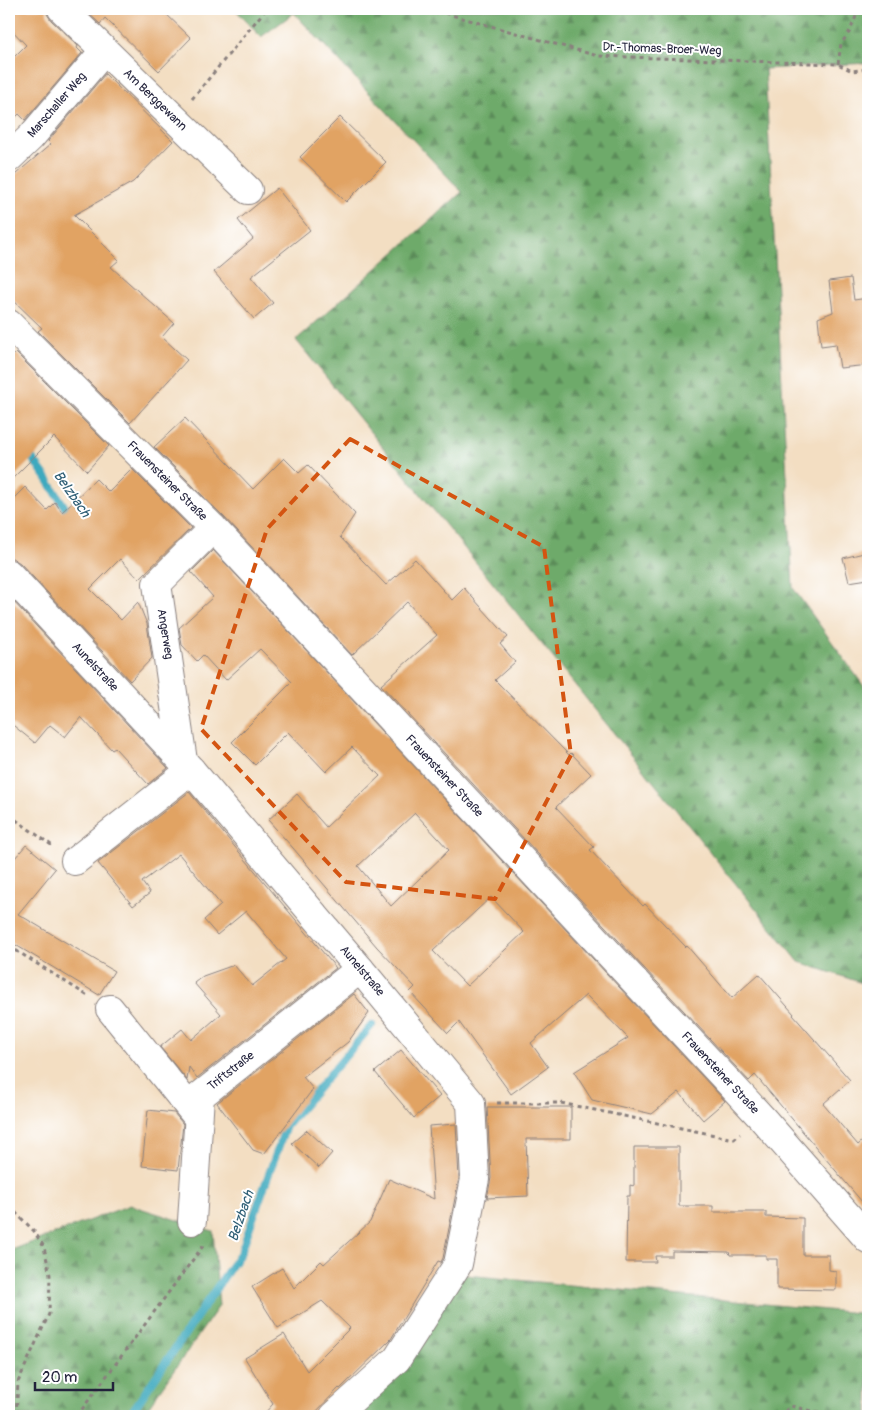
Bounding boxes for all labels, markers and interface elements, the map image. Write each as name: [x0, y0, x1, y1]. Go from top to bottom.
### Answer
street label: Dr.-Thomas-Broer-Weg: [602, 39, 722, 59]
street label: Am Berggewann: [120, 66, 190, 134]
street label: Marschaller Weg: [24, 69, 90, 141]
street label: Frauensteiner Straße: [124, 438, 210, 524]
water label: Belzbach: [50, 468, 95, 522]
street label: Angerweg: [154, 608, 176, 660]
street label: Aunelstraße: [69, 639, 121, 695]
street label: Frauensteiner Straße: [402, 732, 486, 820]
street label: Aunelstraße: [337, 943, 388, 999]
street label: Frauensteiner Straße: [678, 1029, 762, 1117]
street label: Triftstraße: [205, 1048, 257, 1094]
water label: Belzbach: [224, 1187, 258, 1244]
scale bar: [35, 1360, 112, 1392]
text: 20 m: [42, 1368, 77, 1387]

